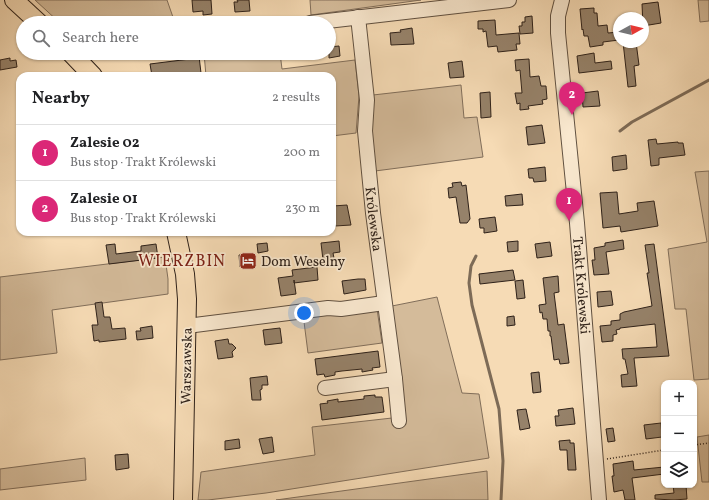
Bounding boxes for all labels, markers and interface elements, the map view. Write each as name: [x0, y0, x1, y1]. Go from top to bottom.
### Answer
north arrow: [613, 12, 649, 48]
search box: [16, 16, 336, 60]
icon: search: [30, 27, 52, 49]
text: Search here: [62, 28, 139, 49]
pin: 2: [559, 82, 585, 115]
text: Nearby: [32, 87, 90, 110]
text: 2 results: [272, 89, 320, 107]
text: Zalesie 02: [70, 133, 140, 154]
text: 1: [42, 144, 48, 162]
text: 200 m: [283, 144, 320, 162]
text: Bus stop · Trakt Królewski: [70, 154, 216, 172]
street label: Królewska: [359, 186, 386, 253]
pin: 1: [556, 188, 582, 221]
text: Zalesie 01: [70, 189, 138, 210]
text: 2: [42, 200, 48, 218]
text: 230 m: [285, 200, 320, 218]
text: Bus stop · Trakt Królewski: [70, 210, 216, 228]
street label: Trakt Królewski: [567, 236, 594, 335]
district label: WIERZBIN: [138, 251, 226, 273]
hotel icon: Dom Weselny: [238, 251, 258, 271]
place label: Dom Weselny: [261, 253, 346, 272]
your location: [294, 303, 314, 323]
street label: Warszawska: [177, 327, 198, 405]
map controls: [661, 380, 697, 488]
button: +: [661, 380, 697, 416]
button: −: [661, 416, 697, 452]
button: layers: [661, 452, 697, 488]

